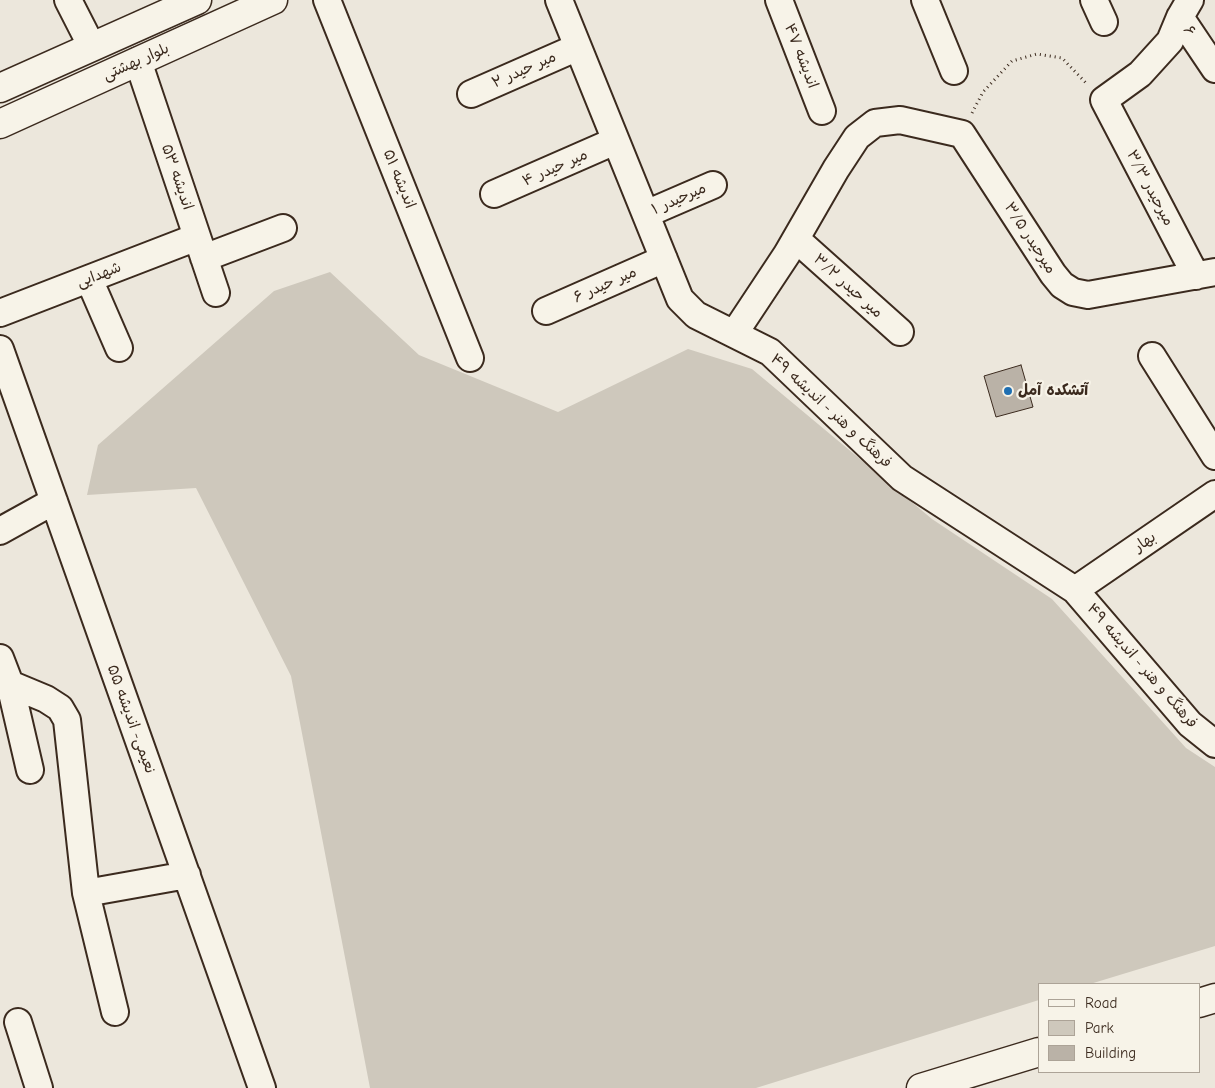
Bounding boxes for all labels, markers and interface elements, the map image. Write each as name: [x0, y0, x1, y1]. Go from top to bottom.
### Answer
street label: اندیشه ۴۷: [780, 21, 822, 91]
street label: ۶: [1179, 22, 1199, 40]
street label: بلوار بهشتی: [100, 39, 172, 85]
street label: میر حیدر ۲: [489, 48, 559, 92]
street label: اندیشه ۵۳: [157, 142, 197, 212]
street label: میر حیدر ۴: [520, 146, 590, 190]
street label: اندیشه ۵۱: [379, 147, 419, 211]
street label: میرحیدر ۳/۳: [1122, 147, 1178, 229]
street label: میرحیدر ۱: [649, 179, 709, 219]
street label: میرحیدر ۳/۵: [1000, 199, 1060, 277]
street label: میر حیدر ۳/۲: [810, 250, 886, 322]
street label: شهدایی: [74, 258, 124, 292]
street label: میر حیدر ۶: [571, 263, 639, 307]
street label: فرهنگ و هنر - اندیشه ۴۹: [767, 350, 895, 472]
place label: آتشکده آمل: [1018, 382, 1088, 400]
marker: آتشکده آمل: [1002, 385, 1014, 397]
street label: بهار: [1131, 528, 1159, 556]
street label: فرهنگ و هنر - اندیشه ۴۹: [1083, 600, 1201, 732]
street label: نعیمی- اندیشه ۵۵: [103, 662, 159, 776]
legend: [1038, 983, 1200, 1073]
text: Road: [1085, 994, 1117, 1012]
text: Park: [1085, 1019, 1114, 1037]
text: Building: [1085, 1044, 1136, 1062]

